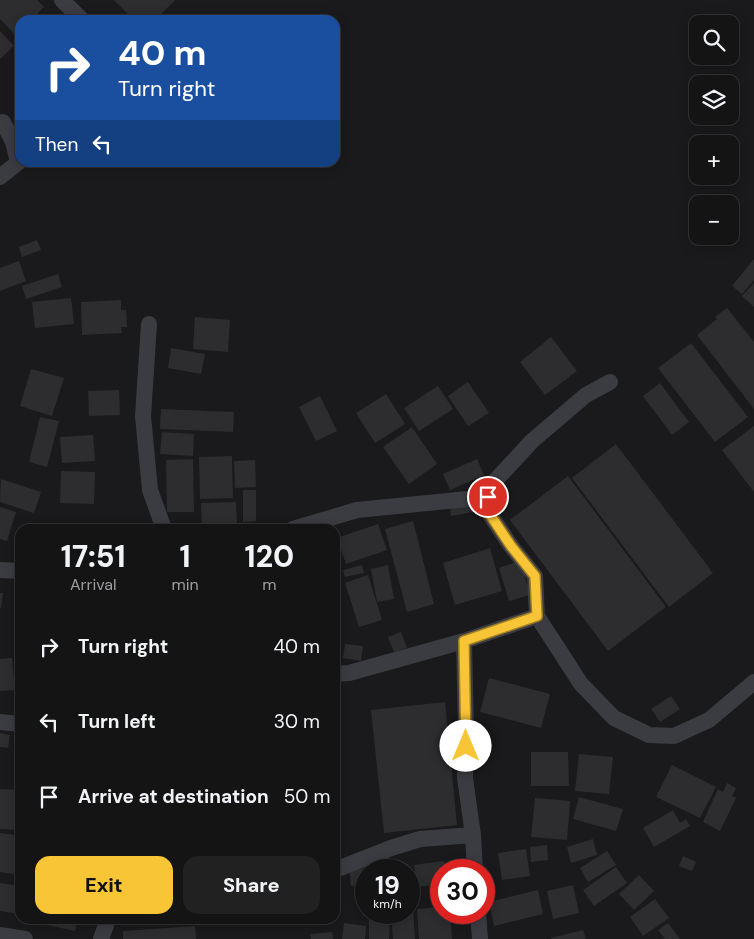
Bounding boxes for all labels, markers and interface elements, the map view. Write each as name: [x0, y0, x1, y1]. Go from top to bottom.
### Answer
map controls: [689, 15, 739, 245]
button: search: [689, 15, 739, 65]
text: 40 m: [118, 30, 207, 76]
icon: right: [35, 35, 100, 100]
text: Turn right: [118, 74, 215, 103]
button: layers: [689, 75, 739, 125]
icon: left: [88, 130, 116, 158]
text: Then: [35, 132, 78, 157]
button: +: [689, 135, 739, 185]
button: −: [689, 195, 739, 245]
pin: [467, 476, 509, 518]
icon: arrive: [474, 483, 502, 511]
text: 17:51: [61, 537, 126, 576]
text: 1: [180, 537, 191, 576]
text: 120: [245, 537, 294, 576]
text: Arrival: [70, 574, 117, 595]
text: min: [171, 574, 199, 595]
text: m: [262, 574, 276, 595]
icon: right: [35, 633, 63, 661]
text: Turn right: [78, 634, 168, 659]
text: 40 m: [273, 634, 320, 659]
icon: left: [35, 708, 63, 736]
text: Turn left: [78, 709, 156, 734]
text: 30 m: [274, 709, 320, 734]
position arrow: [439, 719, 491, 771]
icon: arrive: [35, 783, 63, 811]
text: Arrive at destination: [78, 784, 269, 809]
text: 50 m: [284, 784, 330, 809]
button: Exit: [35, 856, 173, 914]
button: Share: [183, 856, 320, 914]
speed limit sign: 30: [430, 859, 495, 924]
text: 19: [375, 869, 400, 902]
text: km/h: [373, 896, 402, 912]

